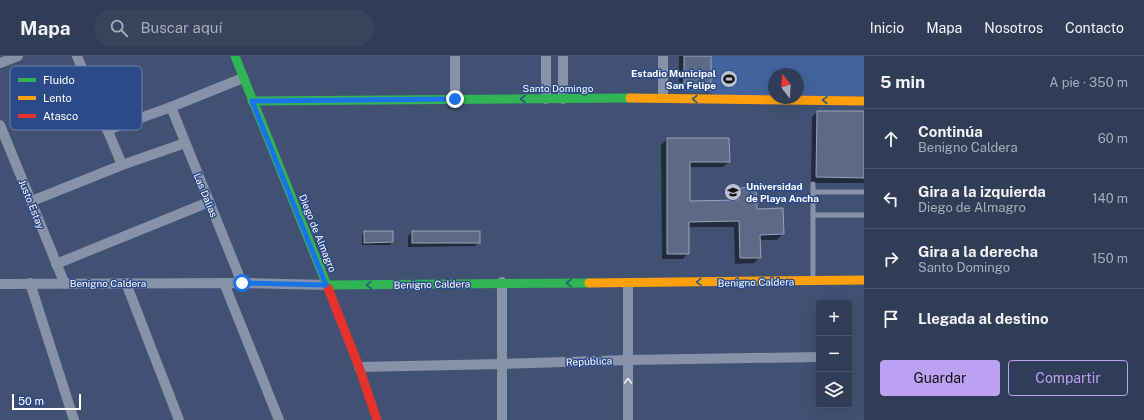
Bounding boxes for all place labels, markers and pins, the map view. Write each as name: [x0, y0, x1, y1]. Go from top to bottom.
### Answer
place label: Estadio Municipal San Felipe: [631, 67, 716, 91]
sports icon: Estadio Municipal San Felipe: [719, 69, 739, 89]
place label: Universidad de Playa Ancha: [746, 180, 819, 204]
school or university icon: Universidad de Playa Ancha: [723, 182, 743, 202]

